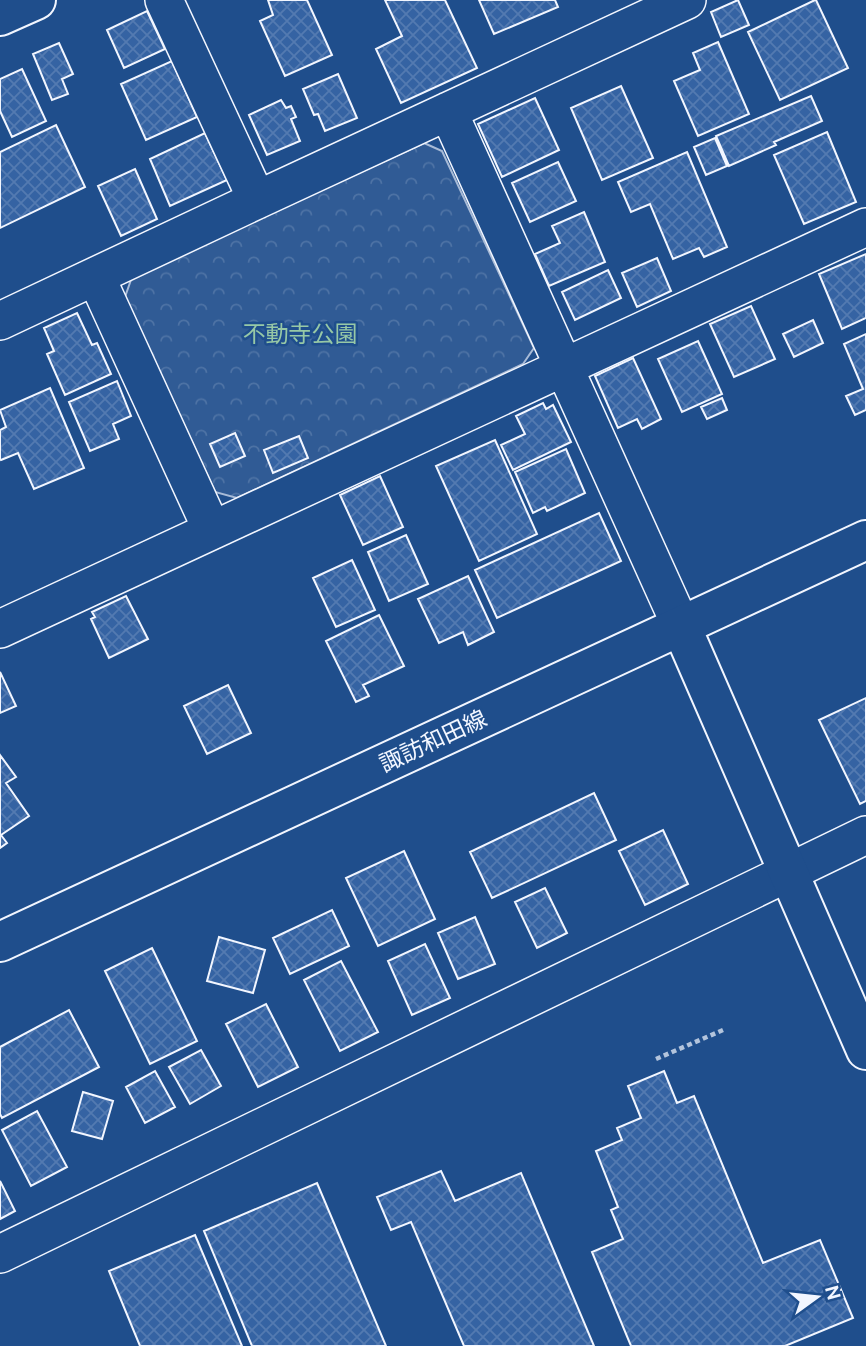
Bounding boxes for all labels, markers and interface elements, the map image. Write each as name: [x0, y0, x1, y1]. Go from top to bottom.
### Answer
park label: 不動寺公園: [243, 321, 358, 346]
street label: 諏訪和田線: [375, 705, 490, 776]
north arrow: [782, 1262, 852, 1332]
text: N: [821, 1283, 846, 1302]

